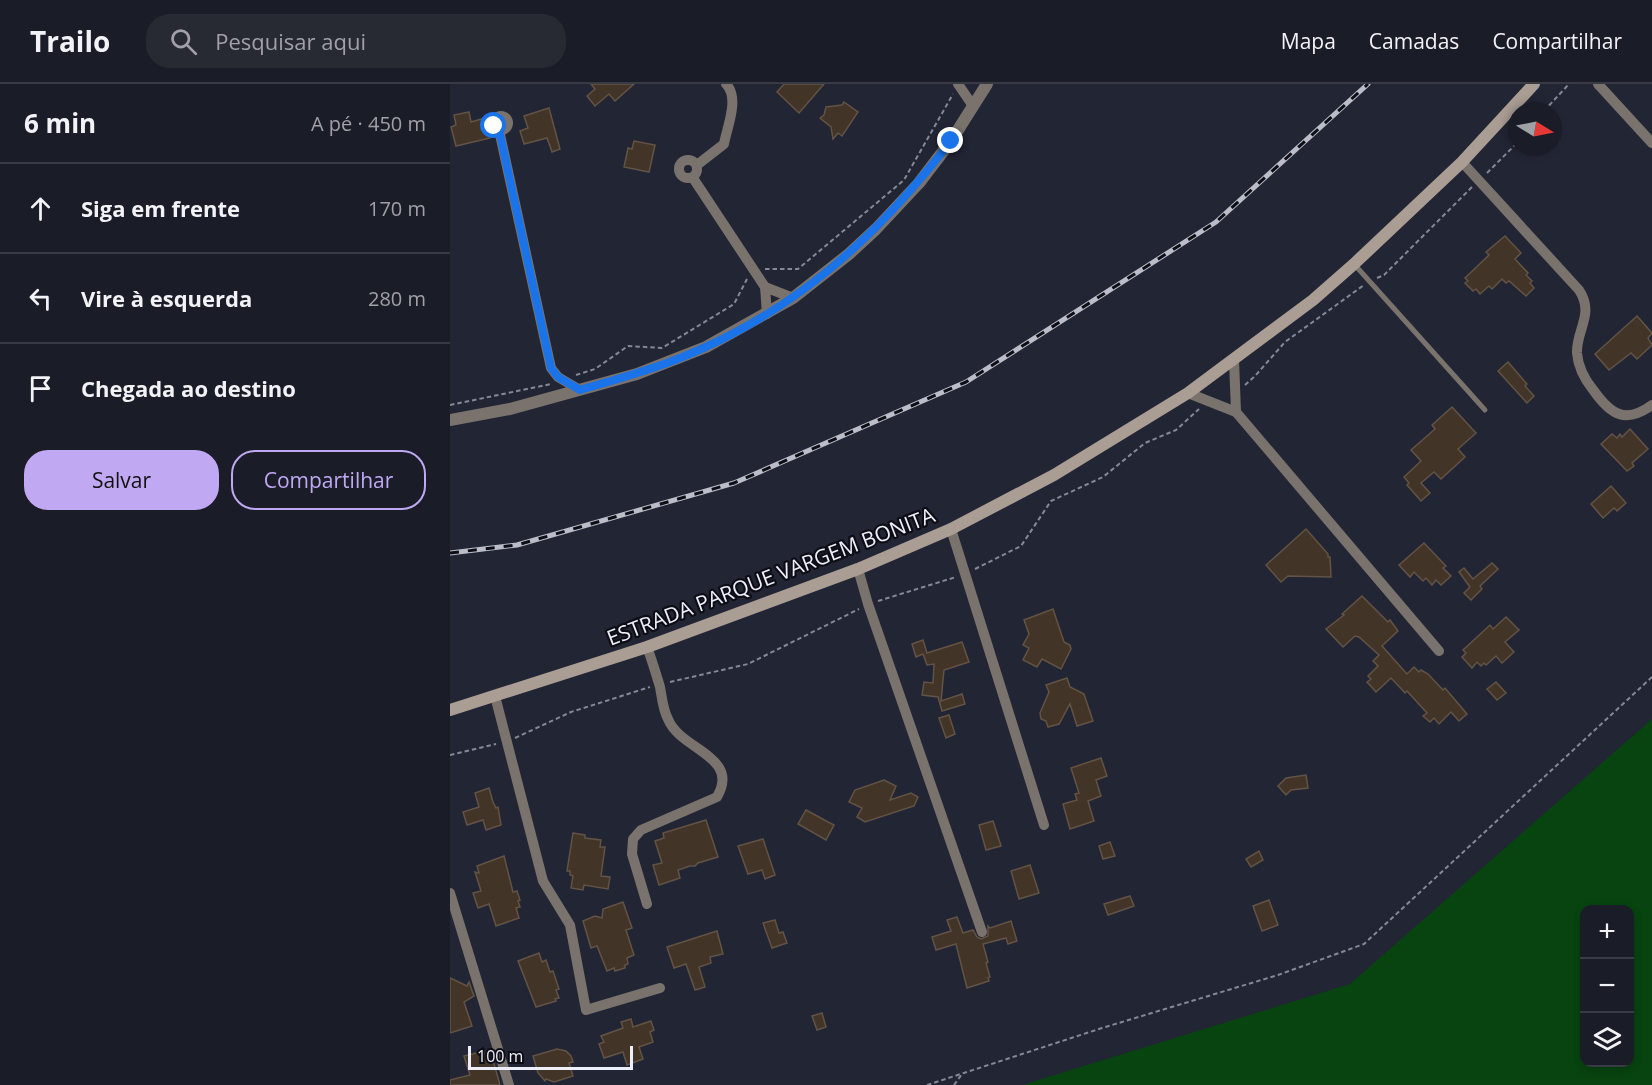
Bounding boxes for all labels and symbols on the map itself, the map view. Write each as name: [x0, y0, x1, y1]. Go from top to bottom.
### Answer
north arrow: [1508, 102, 1562, 156]
route start: [480, 112, 506, 138]
route end: [937, 127, 963, 153]
street label: ESTRADA PARQUE VARGEM BONITA: [603, 500, 939, 652]
scale bar: [468, 1043, 633, 1070]

